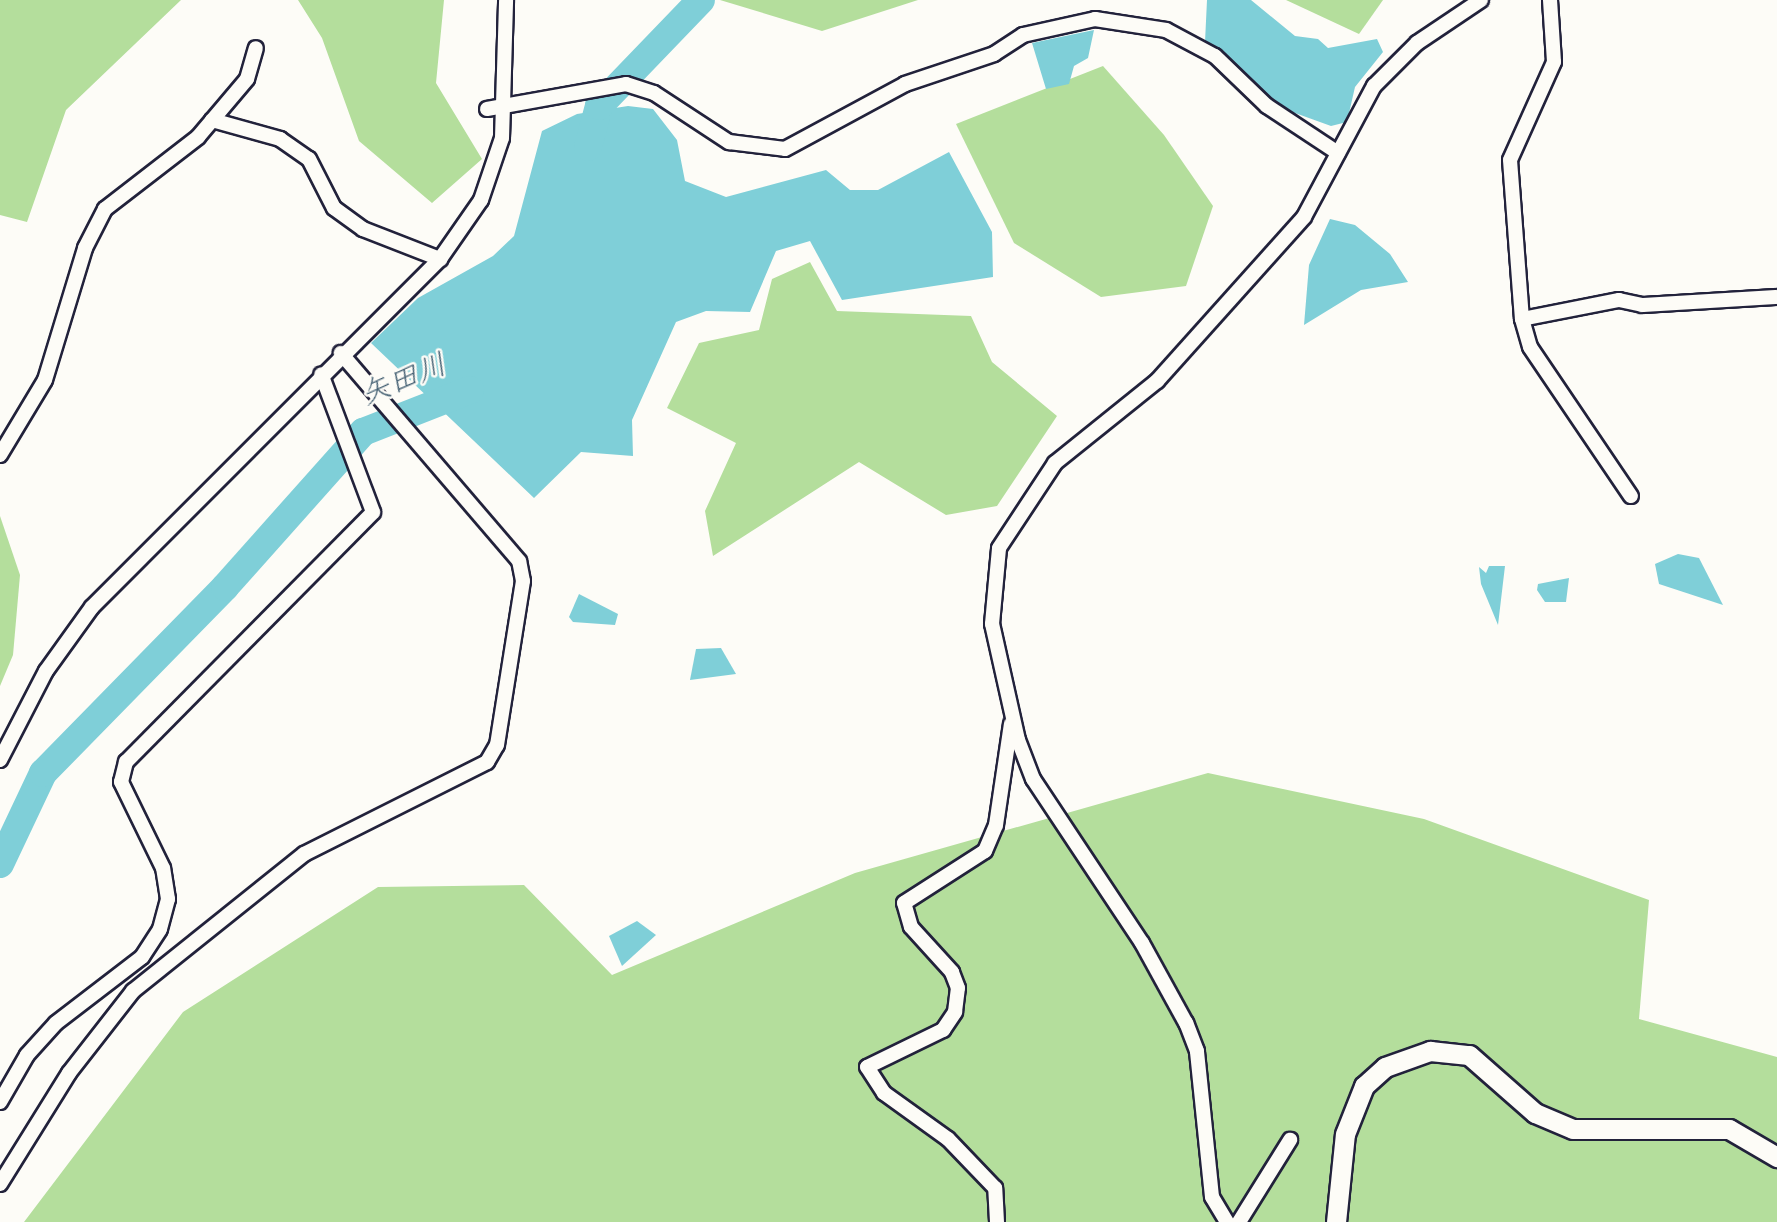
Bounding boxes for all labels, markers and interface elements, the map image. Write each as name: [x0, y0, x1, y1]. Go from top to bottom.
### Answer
water label: 矢田川: [356, 347, 452, 415]

